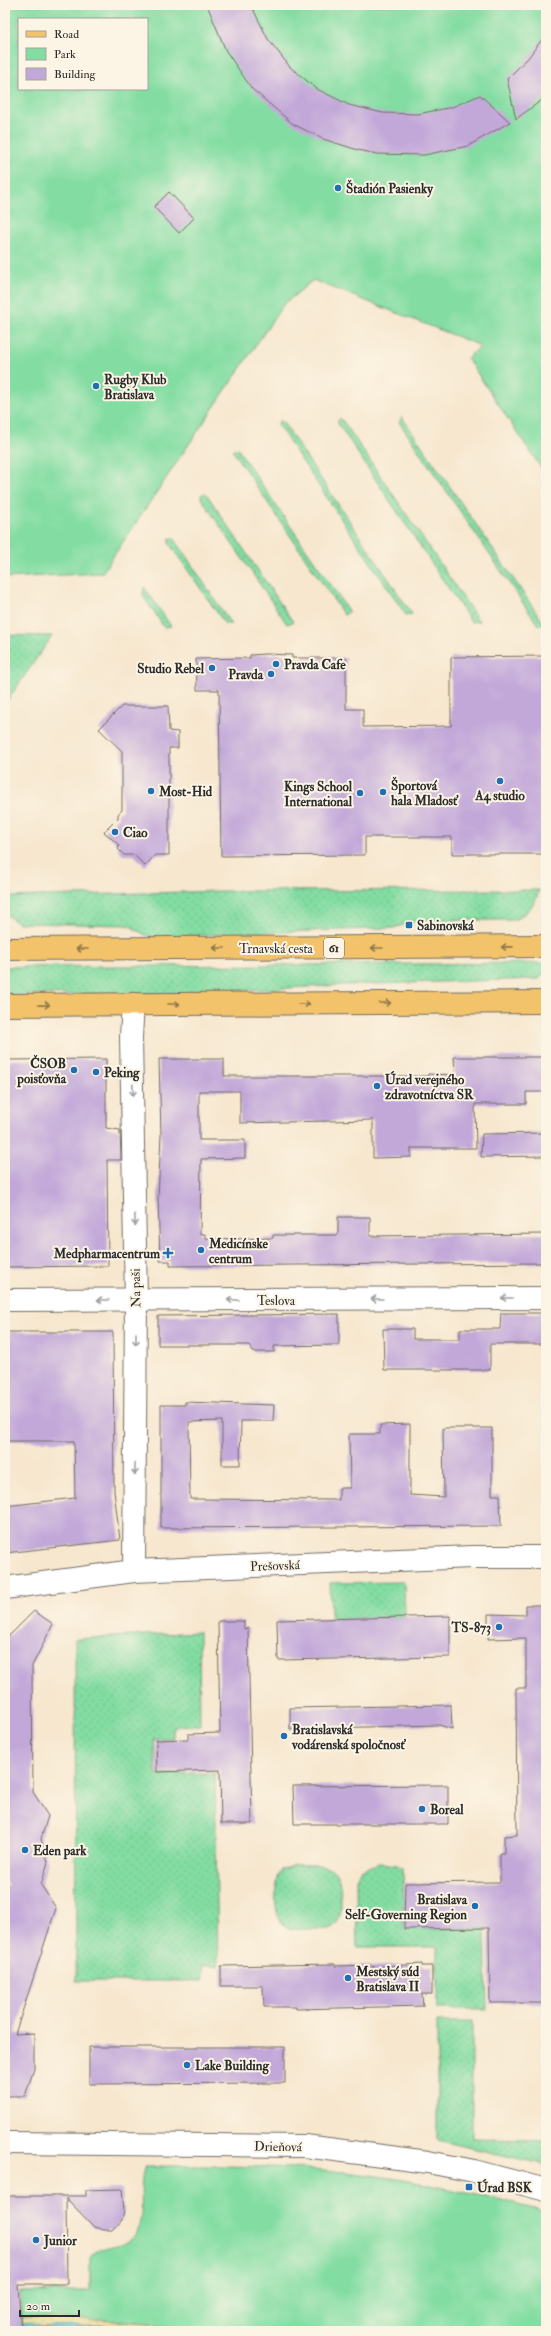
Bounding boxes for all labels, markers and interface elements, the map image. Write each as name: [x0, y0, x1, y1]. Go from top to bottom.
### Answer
legend: [18, 18, 148, 90]
text: Road: [54, 27, 79, 42]
text: Park: [54, 47, 76, 62]
text: Building: [54, 67, 97, 82]
place label: Štadión Pasienky: [346, 179, 434, 198]
marker: Štadión Pasienky: [333, 183, 343, 193]
place label: Rugby Klub Bratislava: [104, 372, 167, 403]
marker: Rugby Klub Bratislava: [91, 381, 101, 391]
place label: Pravda Cafe: [284, 657, 346, 673]
marker: Pravda Cafe: [271, 659, 281, 669]
place label: Studio Rebel: [137, 661, 205, 677]
marker: Studio Rebel: [207, 663, 217, 673]
place label: Pravda: [228, 667, 264, 683]
marker: Pravda: [266, 669, 276, 679]
place label: Športová hala Mladosť: [391, 776, 459, 809]
marker: A4 studio: [495, 776, 505, 786]
place label: Kings School International: [284, 779, 353, 810]
place label: Most-Hid: [158, 784, 213, 800]
marker: Most-Hid: [146, 786, 156, 796]
marker: Športová hala Mladosť: [378, 787, 388, 797]
marker: Kings School International: [355, 788, 365, 798]
place label: A4 studio: [474, 788, 525, 804]
place label: Ciao: [123, 825, 148, 841]
marker: Ciao: [110, 827, 120, 837]
place label: Sabinovská: [417, 918, 474, 934]
marker: Sabinovská: [404, 920, 414, 930]
road number: 61: [324, 938, 344, 958]
street label: Trnavská cesta: [239, 941, 314, 957]
one-way arrow: [501, 943, 514, 951]
one-way arrow: [371, 944, 384, 952]
one-way arrow: [76, 945, 89, 953]
one-way arrow: [213, 945, 226, 952]
one-way arrow: [378, 999, 391, 1007]
one-way arrow: [167, 1000, 180, 1008]
one-way arrow: [297, 1000, 310, 1008]
one-way arrow: [37, 1001, 50, 1009]
place label: ČSOB poisťovňa: [16, 1054, 67, 1088]
marker: ČSOB poisťovňa: [69, 1065, 79, 1075]
place label: Peking: [104, 1065, 140, 1082]
marker: Peking: [91, 1067, 101, 1077]
place label: Úrad verejného zdravotníctva SR: [384, 1070, 474, 1103]
marker: Úrad verejného zdravotníctva SR: [372, 1081, 382, 1091]
one-way arrow: [129, 1083, 137, 1096]
one-way arrow: [131, 1213, 138, 1226]
place label: Medicínske centrum: [208, 1236, 268, 1267]
marker: Medicínske centrum: [196, 1245, 206, 1255]
place label: Medpharmacentrum: [53, 1246, 161, 1263]
marker: Medpharmacentrum: [163, 1248, 173, 1258]
street label: Na paši: [128, 1268, 145, 1308]
street label: Teslova: [257, 1293, 296, 1309]
one-way arrow: [501, 1294, 514, 1302]
one-way arrow: [371, 1295, 384, 1303]
one-way arrow: [97, 1296, 110, 1304]
one-way arrow: [227, 1296, 240, 1304]
one-way arrow: [132, 1332, 140, 1345]
one-way arrow: [131, 1462, 139, 1475]
street label: Prešovská: [250, 1557, 301, 1575]
place label: TS-873: [451, 1620, 491, 1636]
marker: TS-873: [494, 1622, 504, 1632]
place label: Bratislavská vodárenská spoločnosť: [291, 1722, 406, 1754]
marker: Bratislavská vodárenská spoločnosť: [279, 1731, 289, 1741]
place label: Boreal: [430, 1802, 464, 1818]
marker: Boreal: [417, 1804, 427, 1814]
place label: Eden park: [33, 1843, 87, 1860]
marker: Eden park: [20, 1845, 30, 1855]
place label: Bratislava Self-Governing Region: [345, 1892, 468, 1924]
marker: Bratislava Self-Governing Region: [470, 1901, 480, 1911]
place label: Mestský súd Bratislava II: [355, 1964, 420, 1995]
marker: Mestský súd Bratislava II: [343, 1973, 353, 1983]
place label: Lake Building: [195, 2058, 270, 2075]
marker: Lake Building: [182, 2060, 192, 2070]
street label: Drieňová: [254, 2139, 303, 2155]
place label: Úrad BSK: [477, 2178, 533, 2196]
marker: Úrad BSK: [464, 2182, 474, 2192]
place label: Junior: [43, 2233, 78, 2250]
marker: Junior: [31, 2235, 41, 2245]
scale bar: [20, 2292, 79, 2318]
text: 20 m: [26, 2299, 51, 2314]

